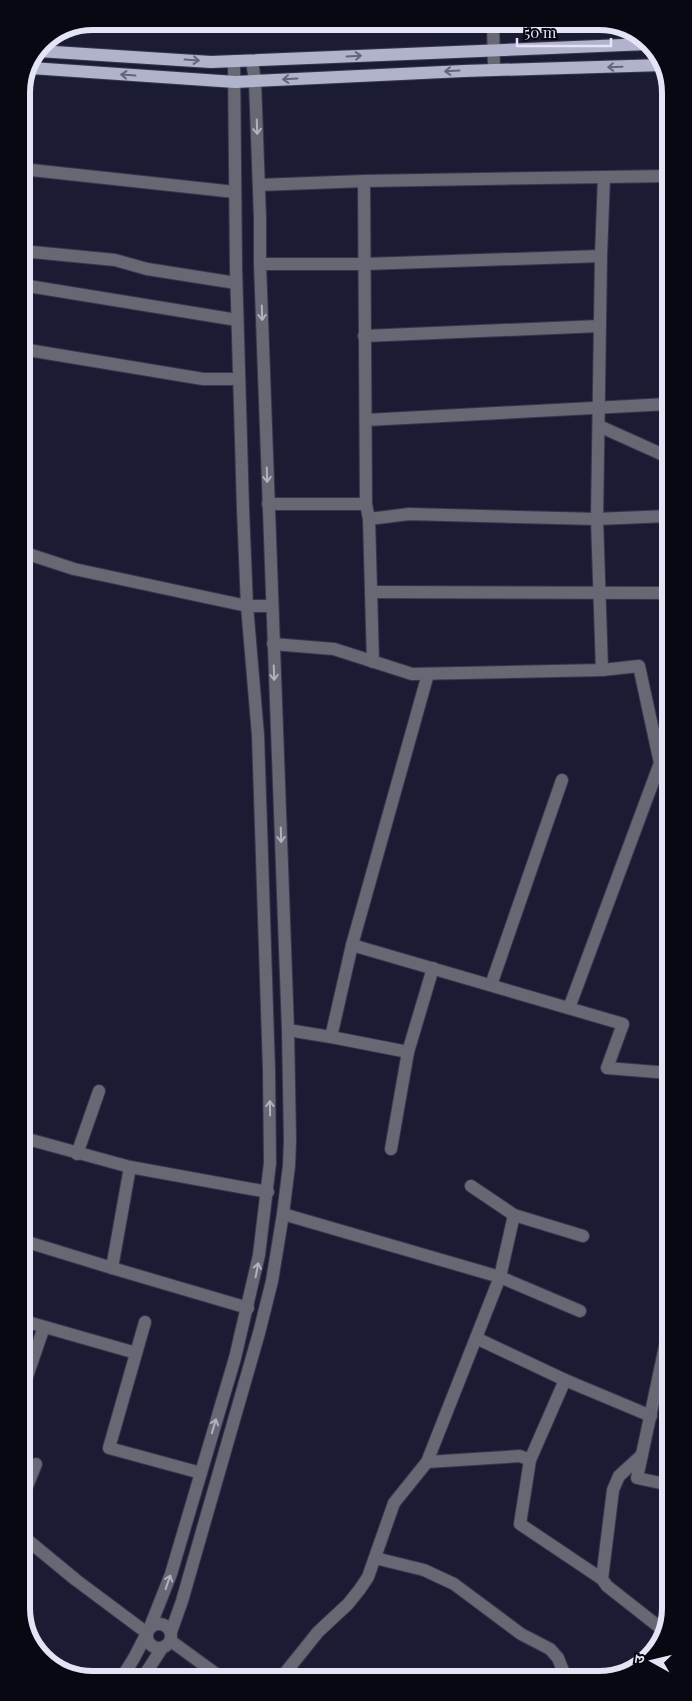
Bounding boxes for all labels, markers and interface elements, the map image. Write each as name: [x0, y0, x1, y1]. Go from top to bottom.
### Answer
scale bar: [517, 15, 611, 47]
text: 50 m: [524, 22, 557, 42]
one-way arrow: [346, 51, 362, 61]
one-way arrow: [184, 56, 200, 65]
one-way arrow: [607, 62, 623, 71]
one-way arrow: [445, 67, 461, 76]
one-way arrow: [120, 71, 136, 80]
one-way arrow: [282, 75, 298, 84]
one-way arrow: [252, 119, 261, 135]
one-way arrow: [257, 305, 266, 321]
one-way arrow: [263, 467, 272, 483]
one-way arrow: [270, 665, 279, 681]
one-way arrow: [276, 827, 285, 843]
one-way arrow: [265, 1100, 274, 1116]
one-way arrow: [252, 1262, 262, 1278]
one-way arrow: [210, 1419, 220, 1435]
one-way arrow: [164, 1575, 173, 1590]
north arrow: [627, 1636, 677, 1686]
text: उ: [629, 1653, 649, 1665]

